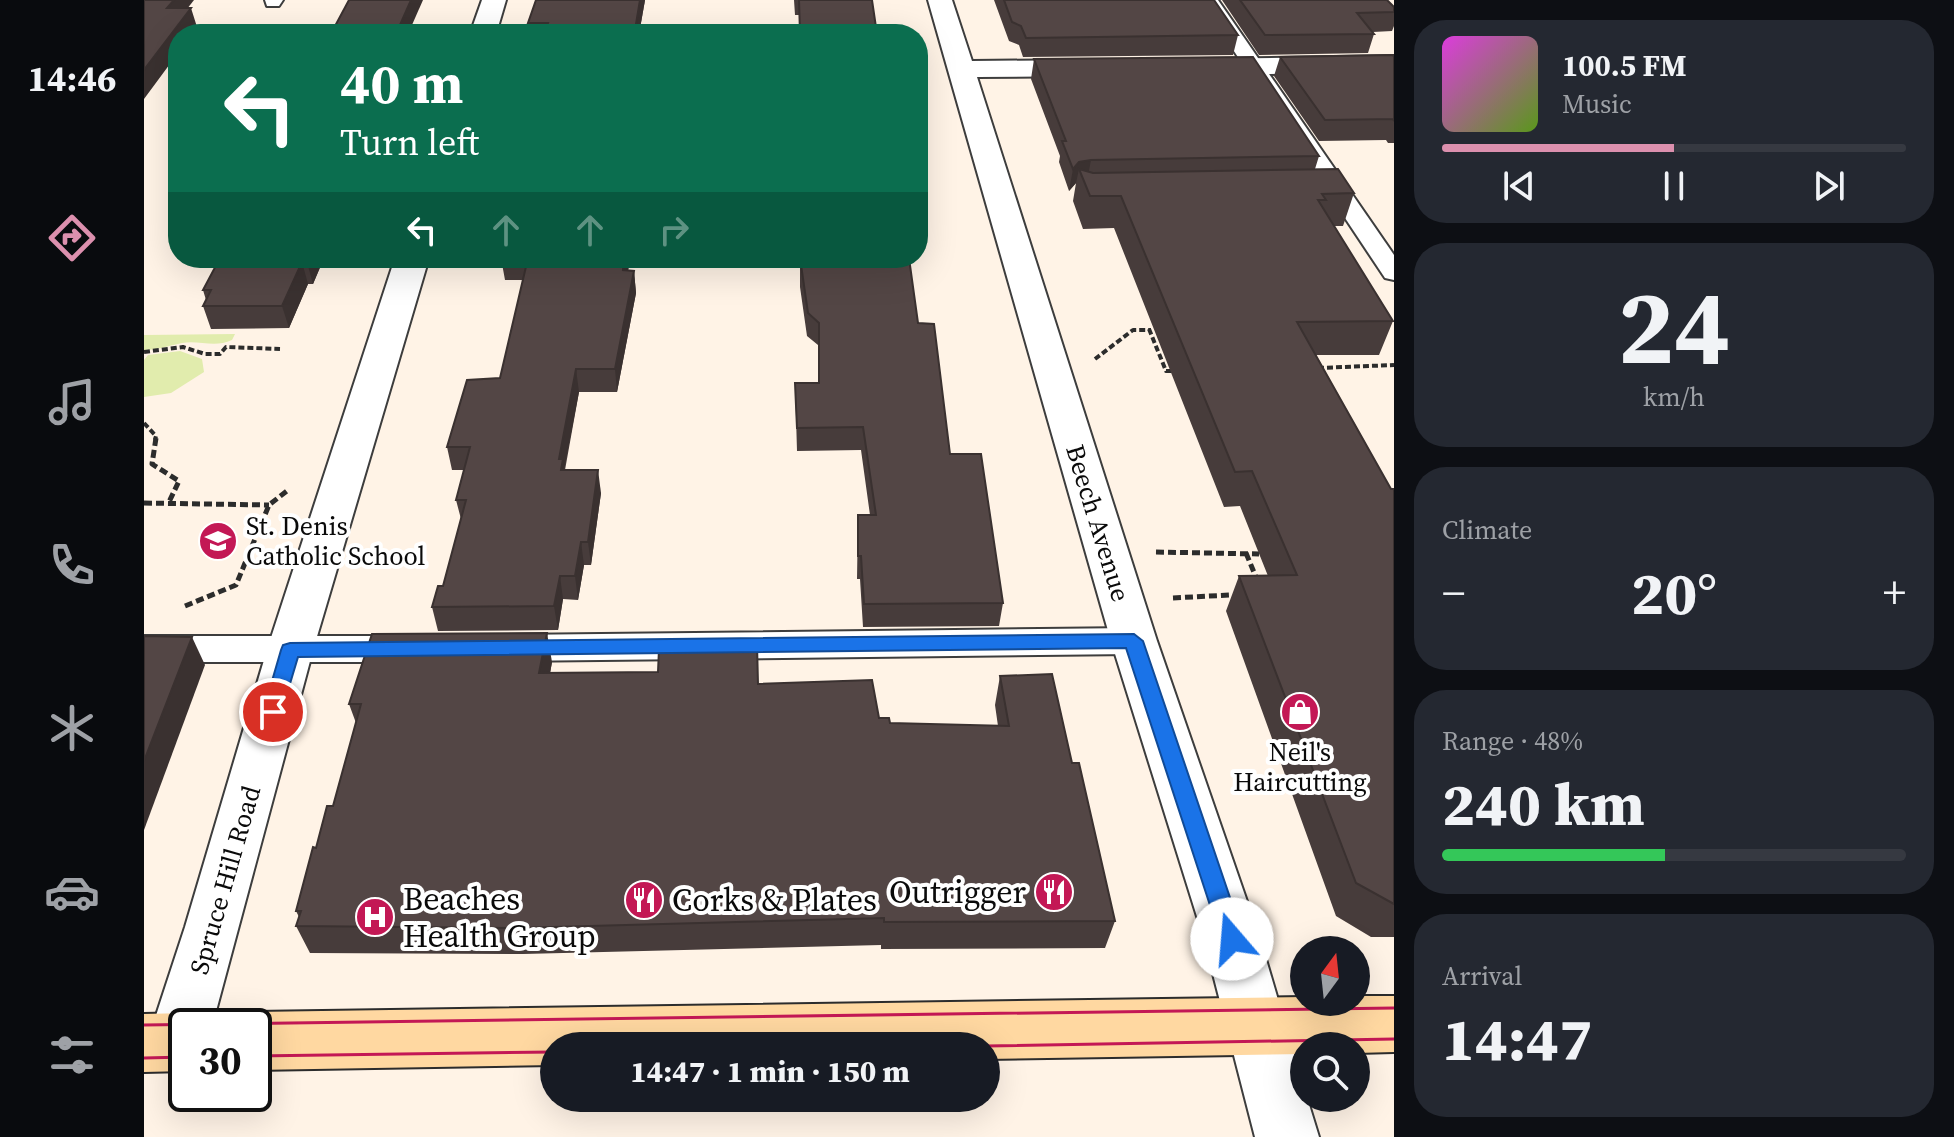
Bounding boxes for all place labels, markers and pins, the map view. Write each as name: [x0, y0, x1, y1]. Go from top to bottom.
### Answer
place label: St. Denis Catholic School: [246, 508, 426, 574]
school or university icon: St. Denis Catholic School: [197, 520, 239, 562]
pin: [239, 678, 307, 746]
shop icon: Neil's Haircutting: [1279, 691, 1321, 733]
place label: Neil's Haircutting: [1233, 734, 1367, 800]
place label: Outrigger: [889, 870, 1026, 914]
restaurant icon: Outrigger: [1033, 871, 1075, 913]
place label: Beaches Health Group: [403, 877, 596, 958]
place label: Corks & Plates: [672, 878, 877, 922]
restaurant icon: Corks & Plates: [623, 879, 665, 921]
hospital icon: Beaches Health Group: [354, 896, 396, 938]

